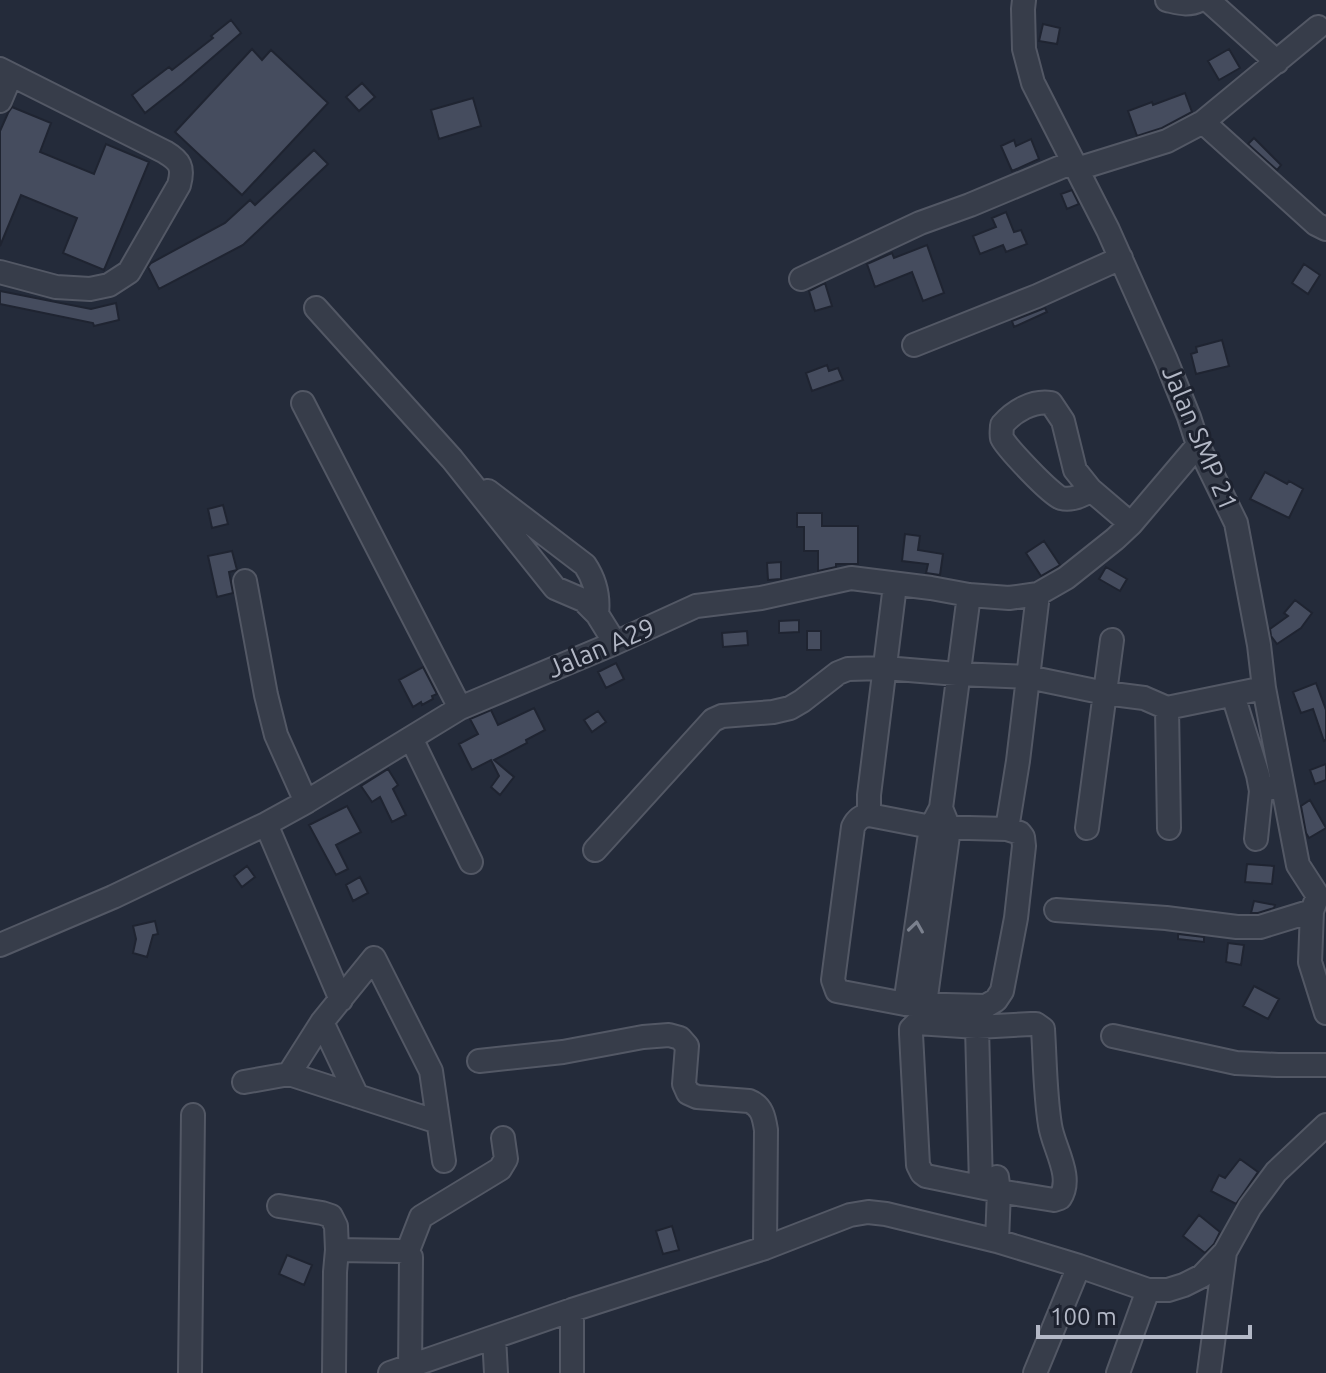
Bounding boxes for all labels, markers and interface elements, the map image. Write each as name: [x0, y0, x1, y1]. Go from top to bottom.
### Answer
street label: Jalan SMP 21: [1157, 361, 1244, 514]
street label: Jalan A29: [543, 612, 659, 683]
one-way arrow: [907, 920, 924, 934]
scale bar: [1038, 1289, 1250, 1339]
text: 100 m: [1050, 1303, 1117, 1330]

